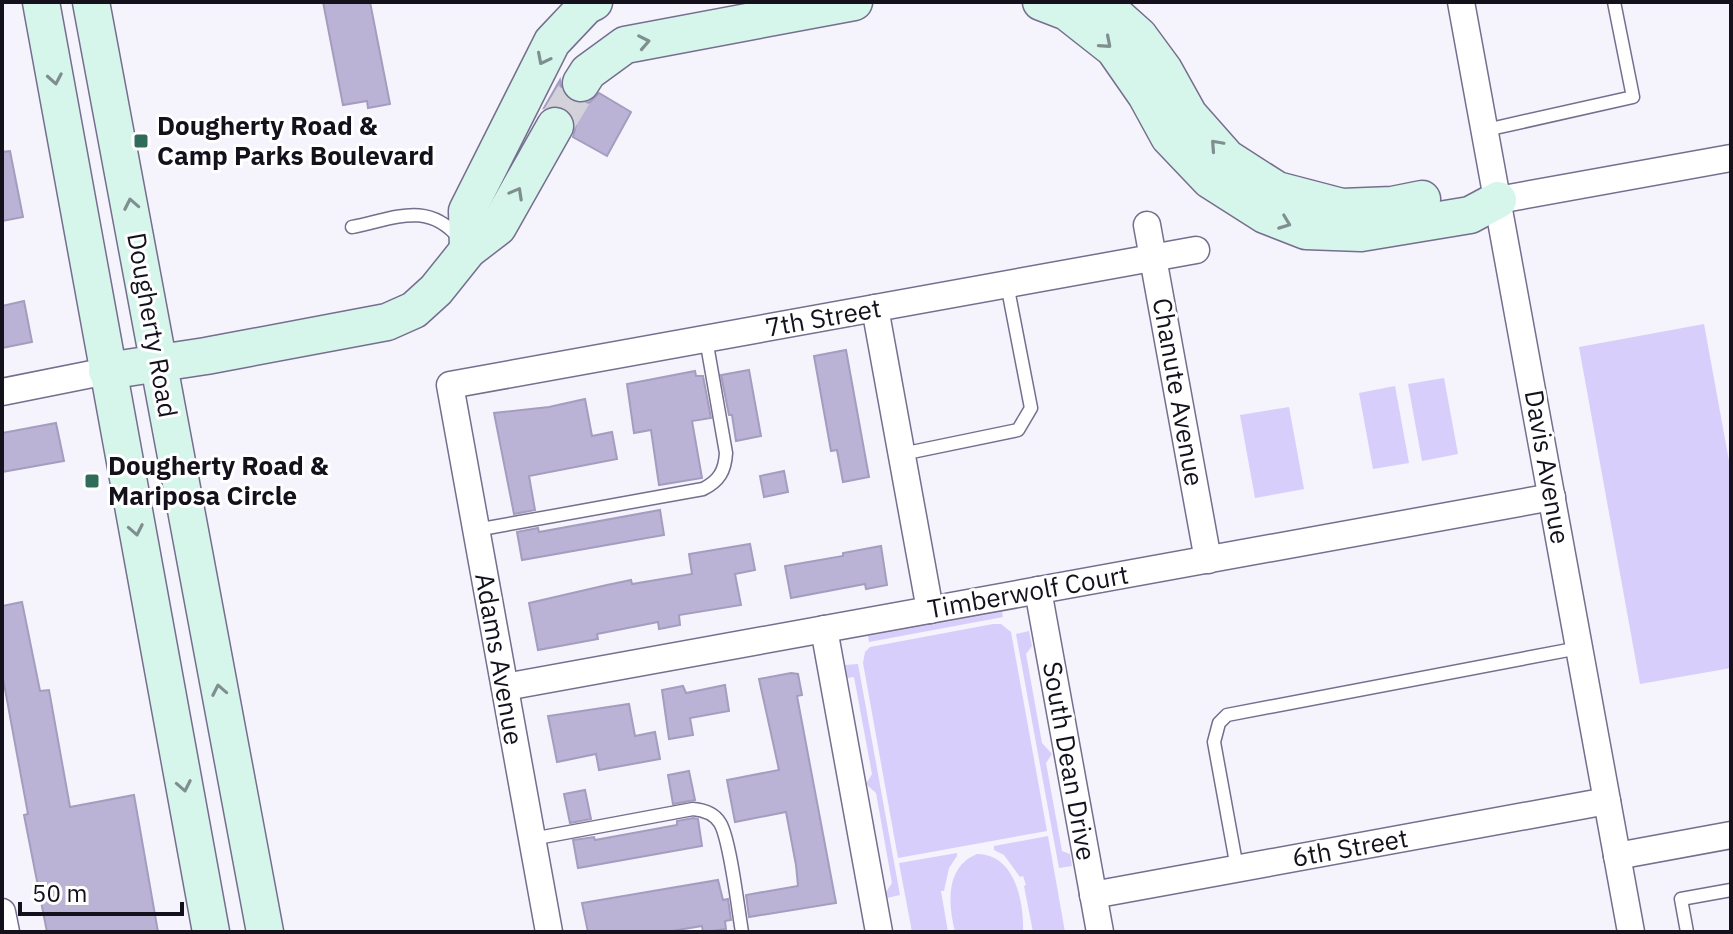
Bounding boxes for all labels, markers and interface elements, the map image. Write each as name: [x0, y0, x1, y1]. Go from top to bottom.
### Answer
one-way arrow: [637, 34, 651, 51]
one-way arrow: [1096, 34, 1111, 48]
one-way arrow: [537, 51, 553, 66]
one-way arrow: [45, 72, 62, 86]
place label: Dougherty Road & Camp Parks Boulevard: [157, 108, 434, 172]
marker: Dougherty Road & Camp Parks Boulevard: [132, 132, 150, 150]
one-way arrow: [1211, 140, 1226, 155]
one-way arrow: [507, 187, 523, 201]
one-way arrow: [123, 198, 140, 211]
one-way arrow: [1277, 213, 1291, 230]
street label: Dougherty Road: [120, 230, 186, 420]
street label: 7th Street: [762, 290, 883, 344]
street label: Chanute Avenue: [1146, 295, 1212, 489]
street label: Davis Avenue: [1518, 387, 1578, 547]
place label: Dougherty Road & Mariposa Circle: [108, 448, 329, 512]
marker: Dougherty Road & Mariposa Circle: [83, 472, 101, 490]
one-way arrow: [127, 523, 144, 537]
street label: Timberwolf Court: [925, 557, 1131, 625]
street label: Adams Avenue: [468, 570, 532, 747]
street label: South Dean Drive: [1036, 659, 1104, 863]
one-way arrow: [211, 684, 228, 698]
one-way arrow: [174, 779, 191, 793]
street label: 6th Street: [1289, 820, 1410, 874]
scale bar: [20, 866, 182, 916]
text: 50 m: [32, 877, 87, 909]

